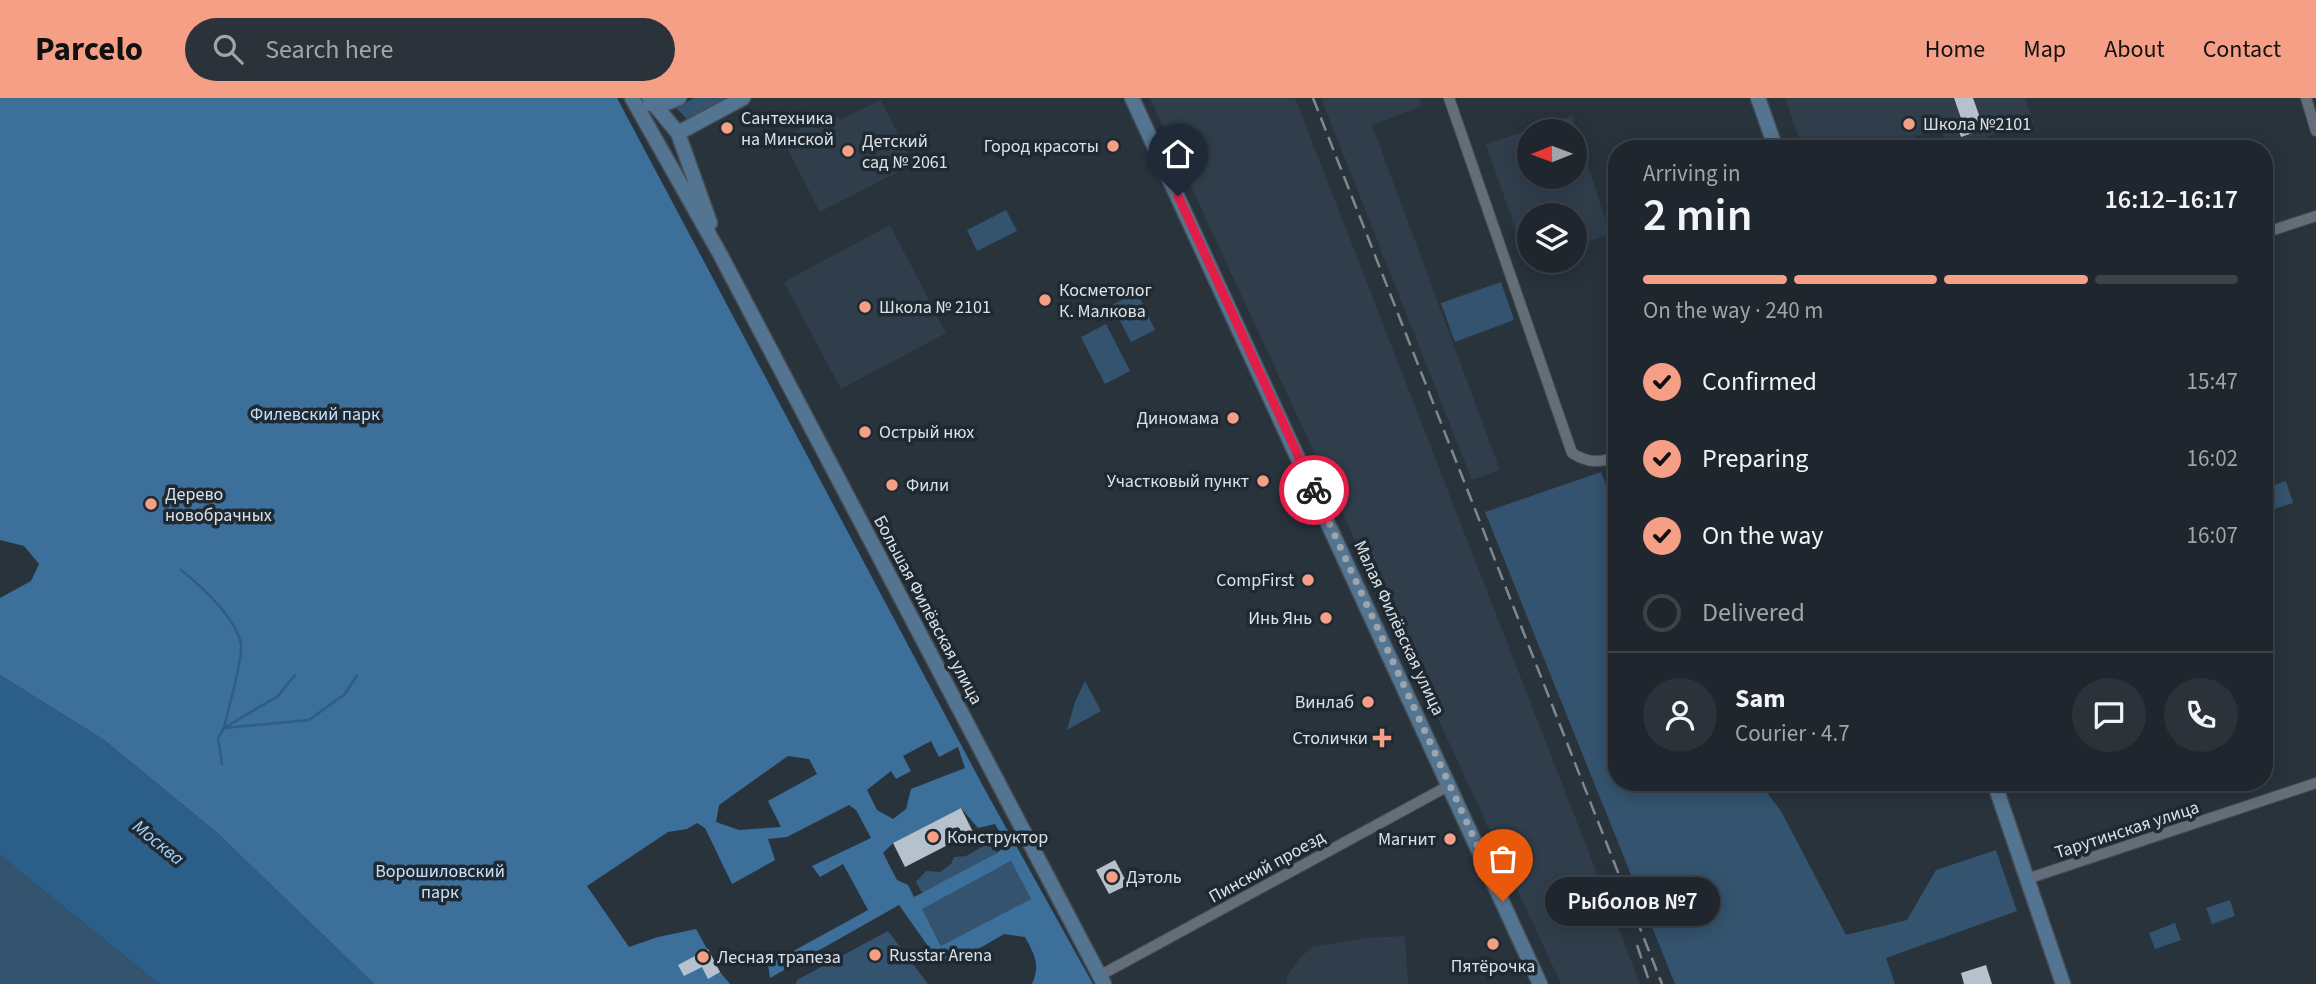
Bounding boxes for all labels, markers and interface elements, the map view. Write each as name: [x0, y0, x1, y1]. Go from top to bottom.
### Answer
search box: [185, 18, 675, 81]
text: Parcelo: [35, 26, 143, 73]
icon: search: [209, 30, 247, 68]
text: Search here: [265, 31, 393, 68]
text: Home: [1925, 32, 1985, 67]
text: Map: [2023, 32, 2066, 67]
text: About: [2104, 32, 2165, 67]
text: Contact: [2203, 32, 2281, 67]
place label: Сантехника на Минской: [741, 106, 834, 152]
place label: Школа №2101: [1923, 112, 2031, 137]
marker: Школа №2101: [1901, 116, 1917, 132]
north arrow: [1517, 119, 1587, 189]
map controls: [1517, 119, 1587, 273]
marker: Сантехника на Минской: [719, 120, 735, 136]
pin: [1148, 124, 1208, 196]
place label: Детский сад № 2061: [862, 129, 948, 175]
place label: Город красоты: [984, 134, 1099, 159]
icon: home: [1159, 135, 1197, 173]
marker: Город красоты: [1105, 138, 1121, 154]
marker: Детский сад № 2061: [840, 143, 856, 159]
text: Arriving in: [1643, 157, 1741, 190]
text: 16:12–16:17: [2105, 181, 2238, 218]
text: 2 min: [1643, 183, 1752, 248]
button: layers: [1517, 203, 1587, 273]
place label: Косметолог К. Малкова: [1059, 278, 1152, 324]
marker: Косметолог К. Малкова: [1037, 292, 1053, 308]
text: On the way · 240 m: [1643, 294, 1823, 327]
place label: Школа № 2101: [879, 295, 991, 320]
marker: Школа № 2101: [857, 299, 873, 315]
icon: check: [1643, 363, 1681, 401]
text: Confirmed: [1702, 363, 1817, 400]
text: 15:47: [2187, 365, 2238, 398]
park label: Филевский парк: [250, 402, 380, 427]
place label: Диномама: [1136, 406, 1219, 431]
marker: Диномама: [1225, 410, 1241, 426]
place label: Острый нюх: [879, 420, 974, 445]
marker: Острый нюх: [857, 424, 873, 440]
icon: check: [1643, 440, 1681, 478]
text: Preparing: [1702, 440, 1808, 477]
text: 16:02: [2187, 442, 2238, 475]
courier: [1279, 455, 1349, 525]
place label: Участковый пункт: [1107, 469, 1249, 494]
icon: bike: [1295, 471, 1333, 509]
place label: Фили: [906, 473, 949, 498]
marker: Участковый пункт: [1255, 473, 1271, 489]
marker: Фили: [884, 477, 900, 493]
place label: Дерево новобрачных: [165, 482, 272, 528]
marker: Дерево новобрачных: [143, 496, 159, 512]
street label: Большая Филёвская улица: [867, 511, 989, 709]
icon: check: [1643, 517, 1681, 555]
text: On the way: [1702, 517, 1823, 554]
text: 16:07: [2187, 519, 2238, 552]
street label: Малая Филёвская улица: [1347, 536, 1451, 720]
place label: CompFirst: [1216, 568, 1294, 593]
marker: CompFirst: [1300, 572, 1316, 588]
text: Delivered: [1702, 594, 1805, 631]
place label: Инь Янь: [1248, 606, 1312, 631]
marker: Инь Янь: [1318, 610, 1334, 626]
button: person: [1643, 678, 1717, 752]
button: chat: [2072, 678, 2146, 752]
button: phone: [2164, 678, 2238, 752]
text: Sam: [1735, 680, 1785, 717]
place label: Винлаб: [1295, 690, 1354, 715]
marker: Винлаб: [1360, 694, 1376, 710]
text: Courier · 4.7: [1735, 717, 1850, 750]
place label: Столички: [1292, 726, 1368, 751]
marker: Столички: [1374, 730, 1390, 746]
street label: Тарутинская улица: [2052, 795, 2202, 865]
water label: Москва: [126, 814, 190, 872]
place label: Конструктор: [947, 825, 1048, 850]
street label: Пинский проезд: [1204, 825, 1330, 909]
place label: Магнит: [1378, 827, 1436, 852]
marker: Конструктор: [925, 829, 941, 845]
pin: [1473, 829, 1533, 901]
marker: Магнит: [1442, 831, 1458, 847]
icon: bag: [1484, 840, 1522, 878]
park label: Ворошиловский парк: [375, 859, 505, 905]
place label: Дэтоль: [1126, 865, 1182, 890]
marker: Дэтоль: [1104, 869, 1120, 885]
callout: Рыболов №7: [1545, 876, 1720, 926]
text: Рыболов №7: [1567, 885, 1698, 918]
marker: Пятёрочка: [1485, 936, 1501, 952]
place label: Russtar Arena: [889, 943, 992, 968]
place label: Лесная трапеза: [717, 945, 841, 970]
marker: Russtar Arena: [867, 947, 883, 963]
marker: Лесная трапеза: [695, 949, 711, 965]
place label: Пятёрочка: [1451, 954, 1535, 979]

